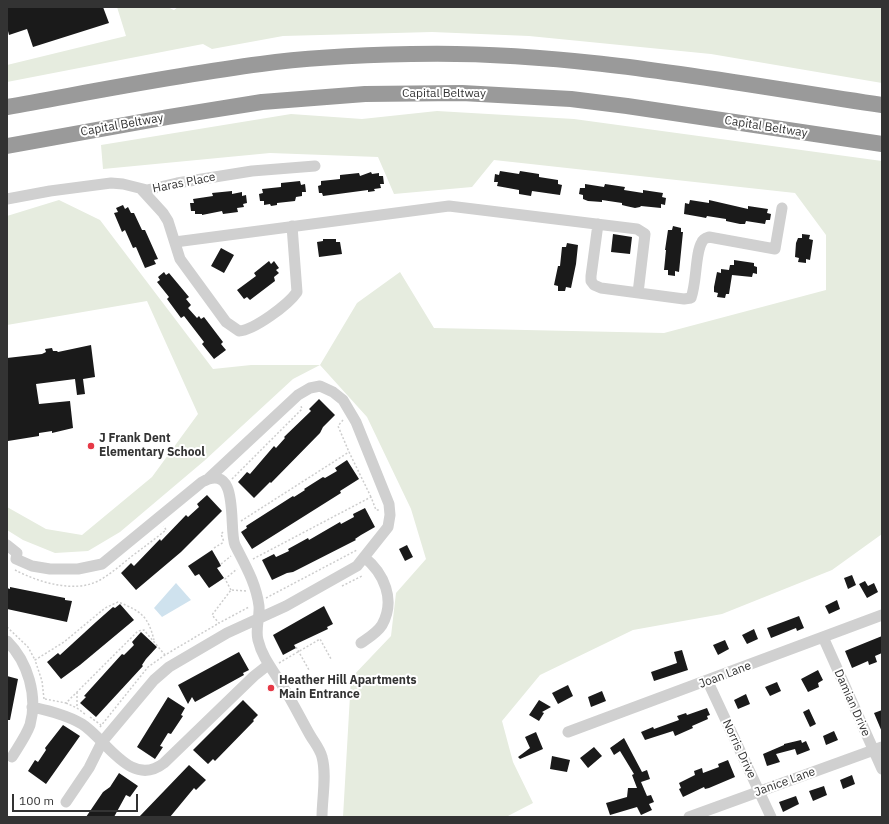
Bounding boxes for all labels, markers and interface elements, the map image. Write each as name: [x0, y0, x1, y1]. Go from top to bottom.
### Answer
street label: Capital Beltway: [402, 87, 486, 101]
street label: Capital Beltway: [79, 111, 165, 139]
street label: Capital Beltway: [723, 113, 809, 141]
street label: Haras Place: [151, 170, 217, 196]
place label: J Frank Dent Elementary School: [99, 432, 205, 460]
marker: J Frank Dent Elementary School: [86, 441, 96, 451]
street label: Joan Lane: [697, 658, 753, 692]
street label: Damian Drive: [831, 667, 873, 739]
place label: Heather Hill Apartments Main Entrance: [279, 674, 417, 702]
marker: Heather Hill Apartments Main Entrance: [266, 683, 276, 693]
street label: Norris Drive: [719, 717, 759, 781]
street label: Janice Lane: [753, 764, 817, 800]
scale bar: [14, 786, 140, 812]
text: 100 m: [19, 793, 54, 808]

